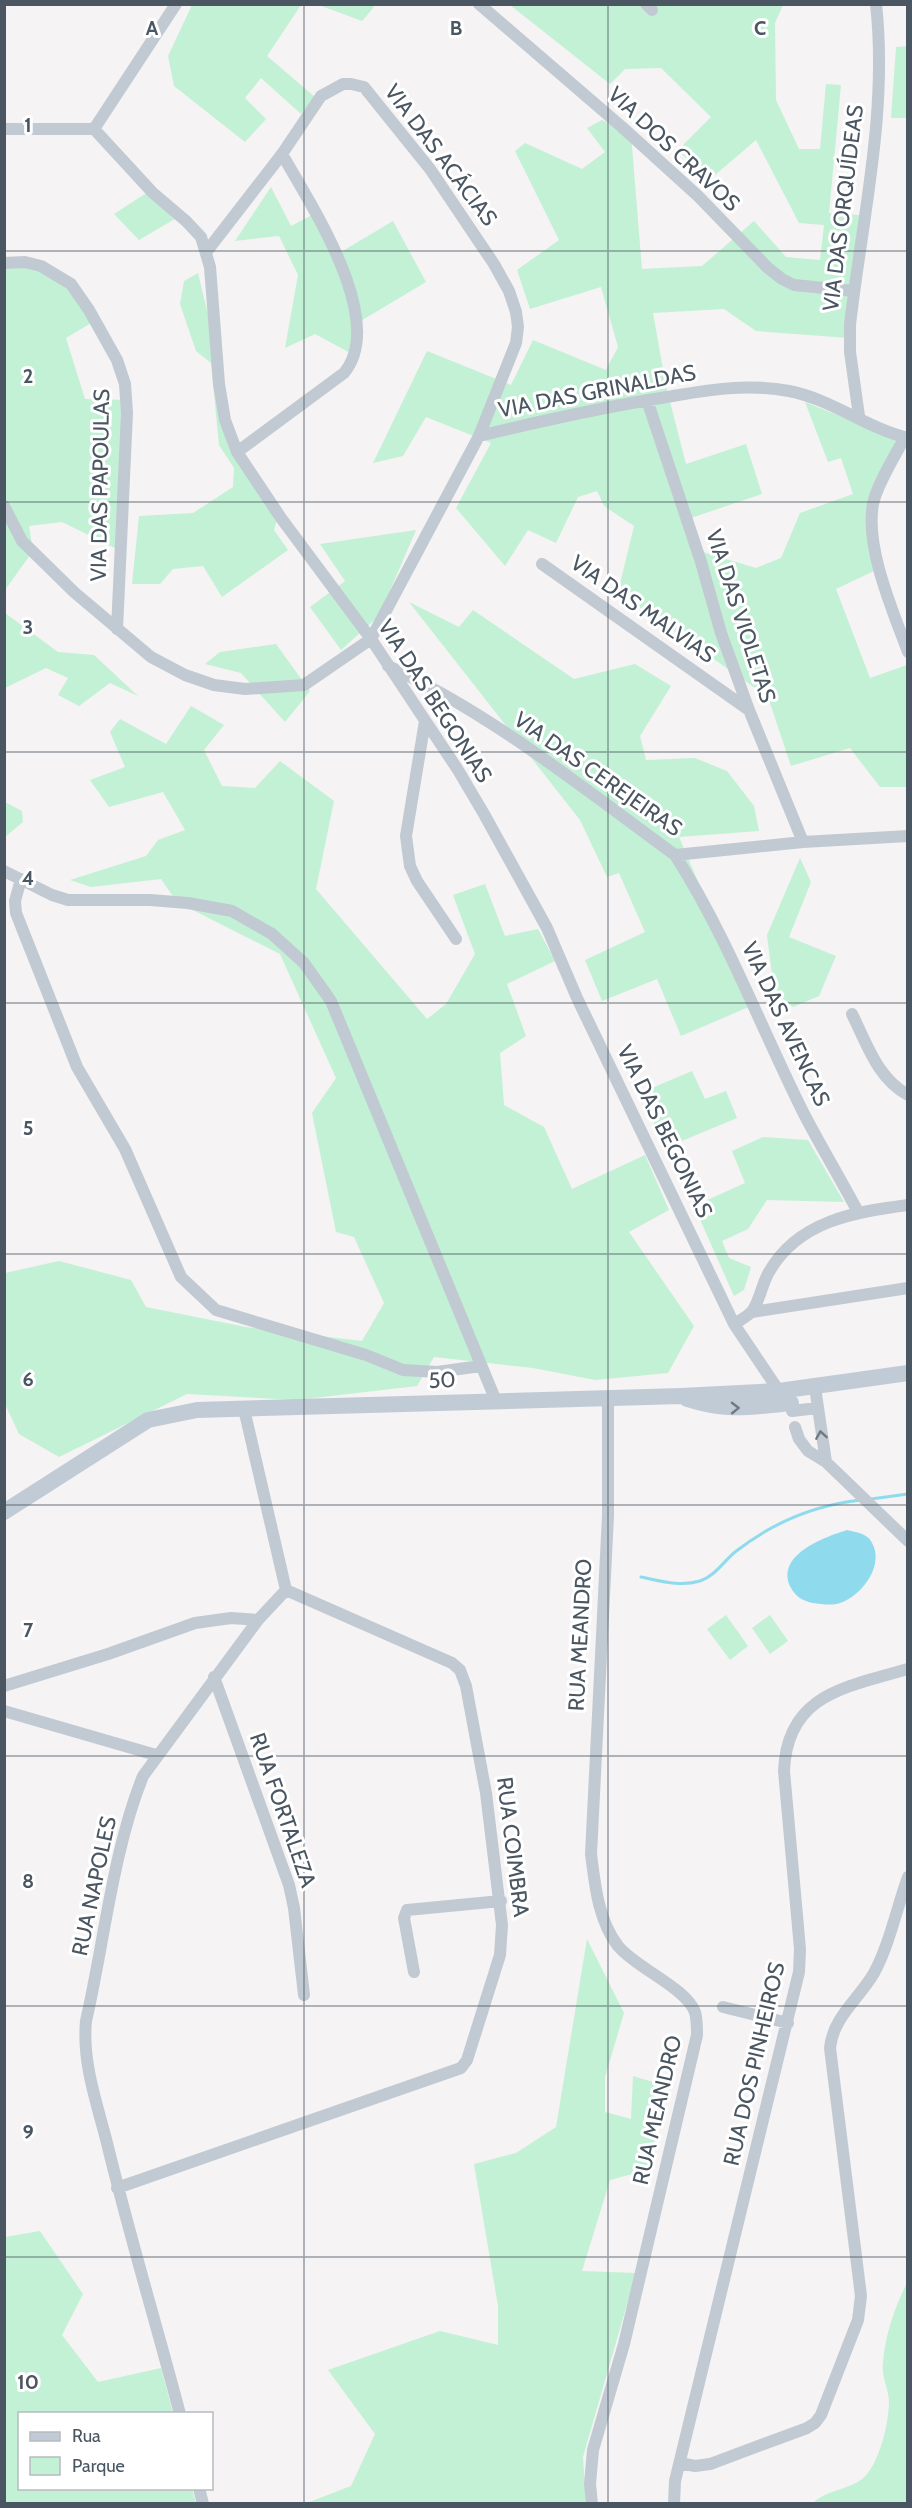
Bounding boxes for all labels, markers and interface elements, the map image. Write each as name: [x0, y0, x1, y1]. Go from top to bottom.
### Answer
text: A: [146, 16, 159, 40]
text: B: [450, 16, 462, 40]
text: C: [754, 16, 766, 40]
street label: VIA DAS ACÁCIAS: [379, 79, 503, 231]
street label: VIA DOS CRAVOS: [602, 81, 746, 217]
street label: VIA DAS ORQUÍDEAS: [817, 103, 869, 313]
text: 1: [24, 113, 32, 137]
street label: VIA DAS GRINALDAS: [496, 359, 698, 423]
text: 2: [23, 364, 33, 388]
street label: VIA DAS PAPOULAS: [85, 388, 115, 582]
street label: VIA DAS VIOLETAS: [700, 526, 782, 706]
street label: VIA DAS MALVIAS: [566, 549, 721, 669]
street label: VIA DAS BEGONIAS: [372, 614, 498, 788]
text: 3: [23, 615, 33, 639]
street label: VIA DAS CEREJEIRAS: [509, 706, 687, 842]
text: 4: [22, 866, 34, 890]
street label: VIA DAS AVENCAS: [736, 938, 836, 1111]
street label: VIA DAS BEGONIAS: [611, 1040, 719, 1222]
text: 5: [23, 1116, 33, 1140]
street label: 50: [428, 1366, 456, 1394]
text: 6: [22, 1367, 34, 1391]
one-way arrow: [731, 1402, 740, 1414]
one-way arrow: [816, 1430, 828, 1440]
street label: RUA MEANDRO: [563, 1558, 597, 1712]
text: 7: [23, 1618, 34, 1642]
street label: RUA FORTALEZA: [244, 1729, 322, 1891]
street label: RUA COIMBRA: [491, 1776, 535, 1919]
street label: RUA NAPOLES: [66, 1814, 122, 1958]
text: 8: [22, 1869, 34, 1893]
street label: RUA DOS PINHEIROS: [717, 1959, 791, 2168]
street label: RUA MEANDRO: [627, 2033, 687, 2187]
text: 9: [22, 2120, 34, 2144]
text: 10: [17, 2370, 39, 2394]
legend: [18, 2412, 213, 2490]
text: Rua: [72, 2425, 101, 2447]
text: Parque: [72, 2455, 125, 2477]

